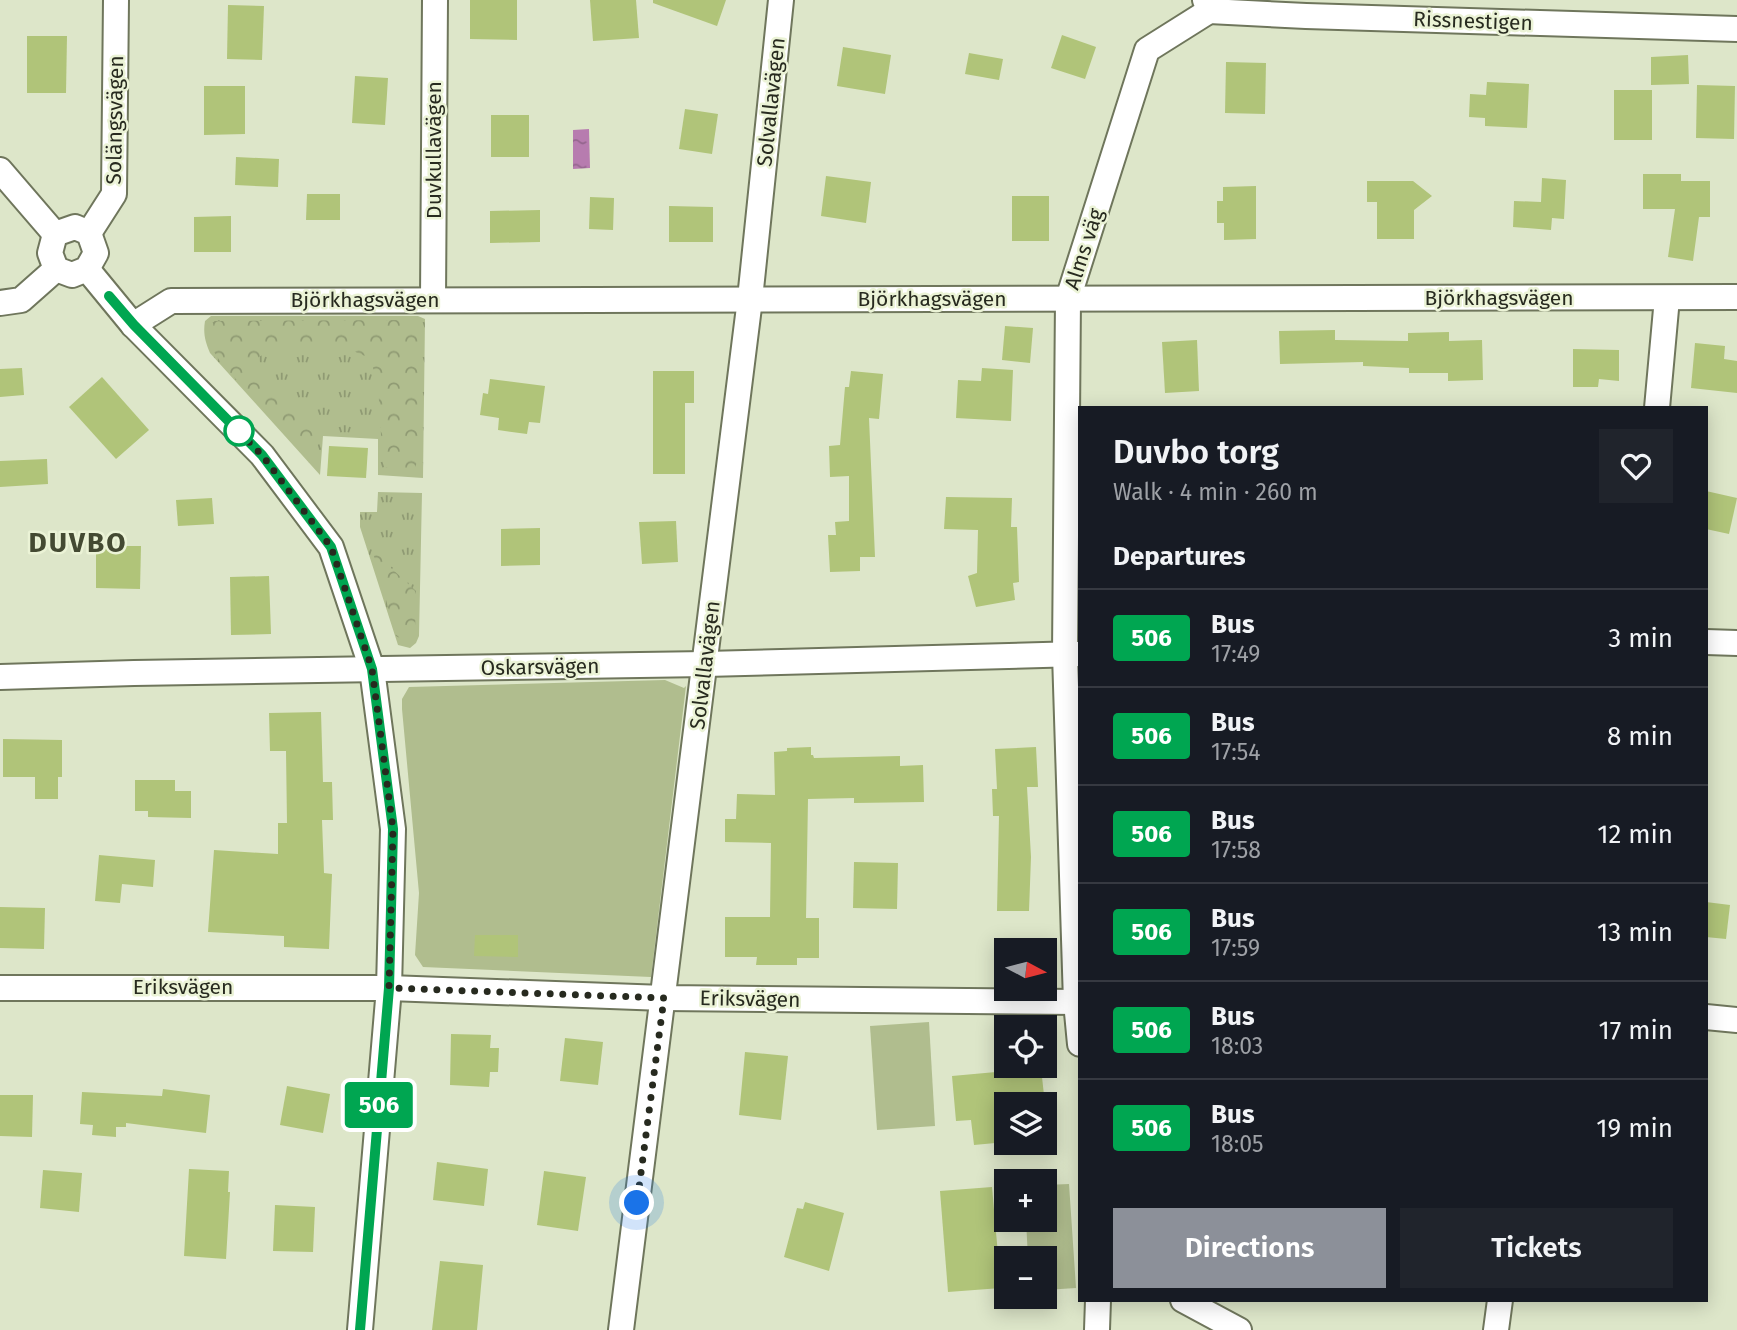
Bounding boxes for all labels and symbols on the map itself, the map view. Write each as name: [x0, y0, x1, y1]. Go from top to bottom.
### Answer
street label: Rissnestigen: [1413, 6, 1533, 36]
street label: Solvallavägen: [751, 36, 791, 168]
street label: Solängsvägen: [101, 55, 129, 185]
street label: Duvkullavägen: [421, 81, 447, 219]
street label: Alms väg: [1059, 205, 1109, 293]
street label: Björkhagsvägen: [1424, 285, 1574, 311]
street label: Björkhagsvägen: [857, 286, 1007, 312]
street label: Björkhagsvägen: [290, 287, 440, 313]
unlabelled marker: [224, 416, 254, 446]
district label: DUVBO: [28, 526, 128, 559]
street label: Solvallavägen: [684, 599, 726, 731]
street label: Oskarsvägen: [480, 653, 600, 681]
north arrow: [994, 938, 1057, 1001]
street label: Eriksvägen: [133, 974, 233, 1000]
street label: Eriksvägen: [699, 985, 801, 1013]
line badge: 506: [339, 1082, 419, 1128]
your location: [619, 1185, 654, 1220]

